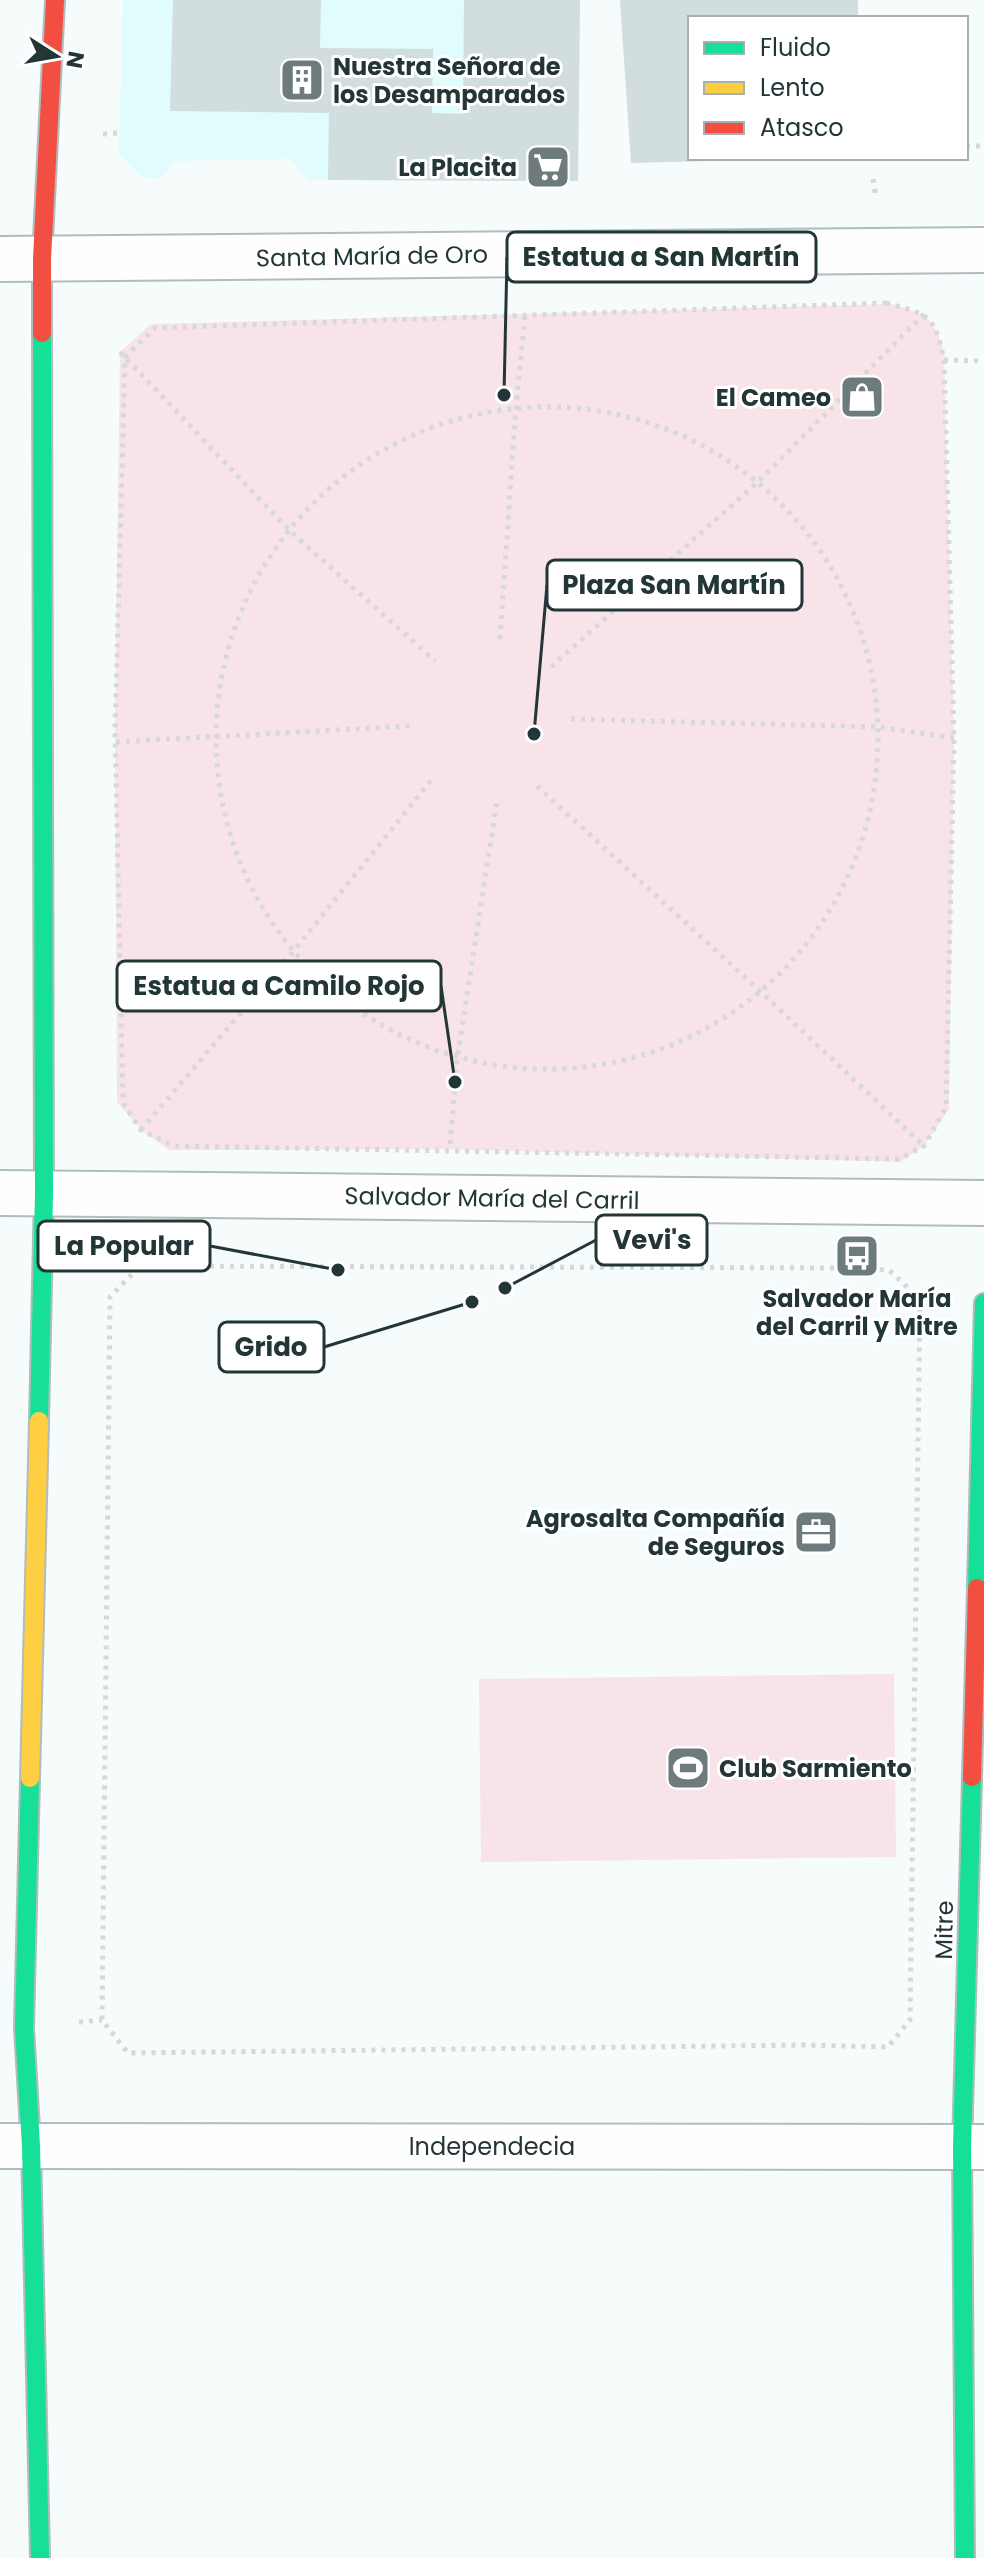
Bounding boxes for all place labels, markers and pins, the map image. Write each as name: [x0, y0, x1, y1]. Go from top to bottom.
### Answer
place label: Nuestra Señora de los Desamparados: [333, 50, 565, 111]
building icon: Nuestra Señora de los Desamparados: [278, 56, 326, 104]
supermarket icon: La Placita: [524, 143, 572, 191]
place label: La Placita: [398, 151, 517, 184]
callout: Estatua a San Martín: [507, 232, 816, 282]
shop icon: El Cameo: [838, 373, 886, 421]
place label: El Cameo: [716, 381, 831, 414]
callout: Plaza San Martín: [547, 560, 802, 610]
callout: Estatua a Camilo Rojo: [117, 961, 441, 1011]
callout: Vevi's: [596, 1215, 707, 1265]
callout: La Popular: [38, 1221, 210, 1271]
bus stop icon: Salvador María del Carril y Mitre: [833, 1232, 881, 1280]
place label: Salvador María del Carril y Mitre: [756, 1282, 958, 1343]
callout: Grido: [219, 1322, 324, 1372]
place label: Agrosalta Compañía de Seguros: [526, 1502, 785, 1563]
office icon: Agrosalta Compañía de Seguros: [792, 1508, 840, 1556]
sports icon: Club Sarmiento: [664, 1744, 712, 1792]
place label: Club Sarmiento: [719, 1752, 912, 1785]

